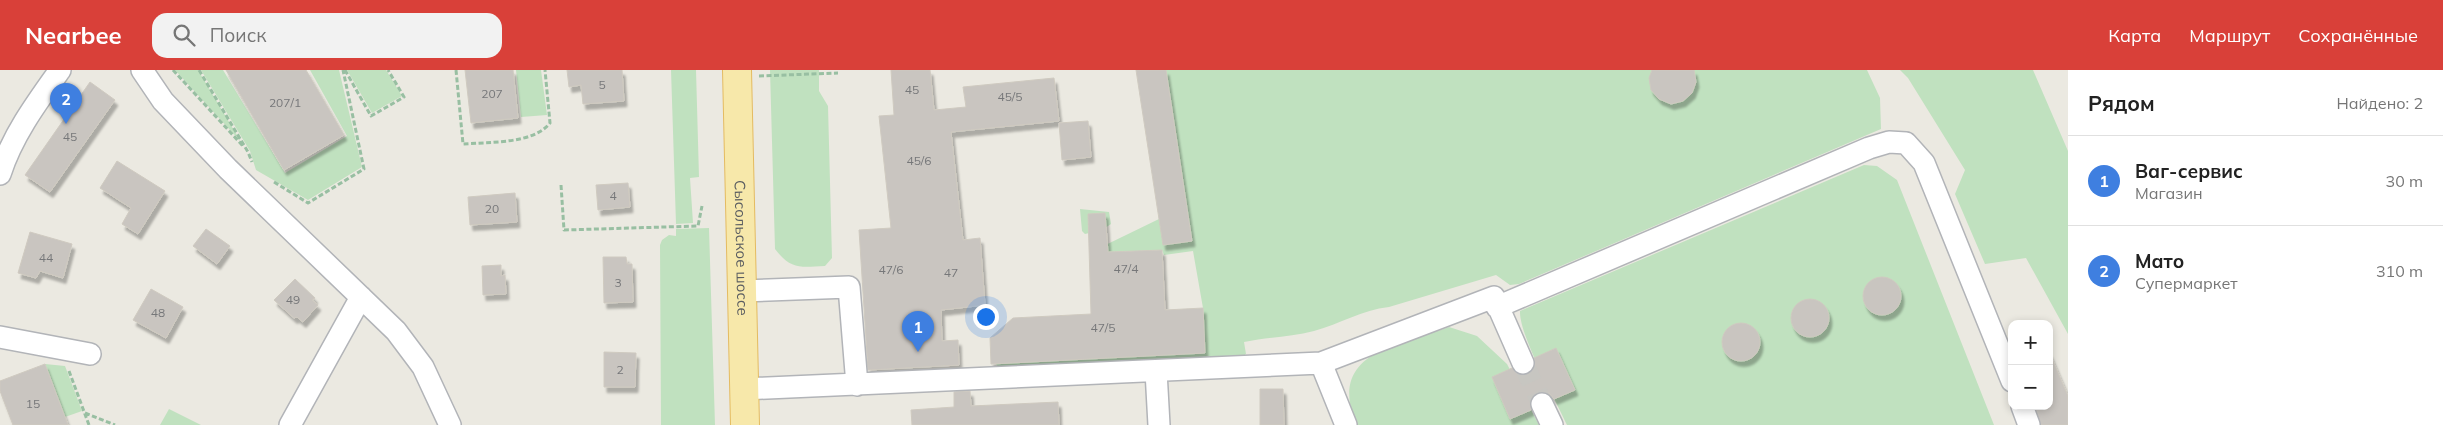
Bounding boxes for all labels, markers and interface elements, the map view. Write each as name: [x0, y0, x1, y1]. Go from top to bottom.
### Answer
search box: [152, 13, 502, 58]
text: Nearbee: [25, 20, 122, 50]
icon: search: [170, 21, 198, 49]
text: Поиск: [210, 23, 266, 47]
text: Карта: [2108, 24, 2161, 47]
text: Маршрут: [2189, 24, 2270, 47]
text: Сохранённые: [2298, 24, 2418, 47]
house number: 5: [598, 77, 606, 92]
house number: 45: [905, 82, 919, 97]
pin: 2: [50, 83, 82, 124]
house number: 207: [481, 86, 503, 101]
house number: 45/5: [997, 89, 1023, 104]
text: Рядом: [2088, 90, 2155, 116]
text: Найдено: 2: [2337, 93, 2423, 113]
house number: 207/1: [269, 95, 301, 110]
house number: 45: [63, 129, 77, 144]
house number: 45/6: [906, 153, 932, 168]
text: Ваг-сервис: [2135, 159, 2243, 183]
text: 1: [2099, 171, 2109, 191]
text: 30 m: [2386, 171, 2423, 191]
street label: Сысольское шоссе: [730, 180, 753, 316]
text: Магазин: [2135, 183, 2203, 203]
house number: 4: [609, 188, 617, 203]
house number: 20: [485, 201, 499, 216]
text: Мато: [2135, 249, 2184, 273]
house number: 44: [39, 250, 53, 265]
house number: 47/4: [1113, 261, 1139, 276]
text: 2: [2099, 261, 2109, 281]
text: 310 m: [2376, 261, 2423, 281]
house number: 47/6: [878, 262, 904, 277]
house number: 47: [944, 265, 958, 280]
text: Супермаркет: [2135, 273, 2238, 293]
house number: 3: [614, 275, 622, 290]
house number: 49: [286, 292, 300, 307]
your location: [973, 304, 999, 330]
house number: 48: [151, 305, 165, 320]
pin: 1: [902, 311, 934, 352]
house number: 47/5: [1090, 320, 1116, 335]
map controls: [2008, 320, 2053, 410]
button: +: [2008, 320, 2053, 365]
house number: 2: [616, 362, 624, 377]
button: −: [2008, 365, 2053, 410]
house number: 15: [26, 396, 40, 411]

